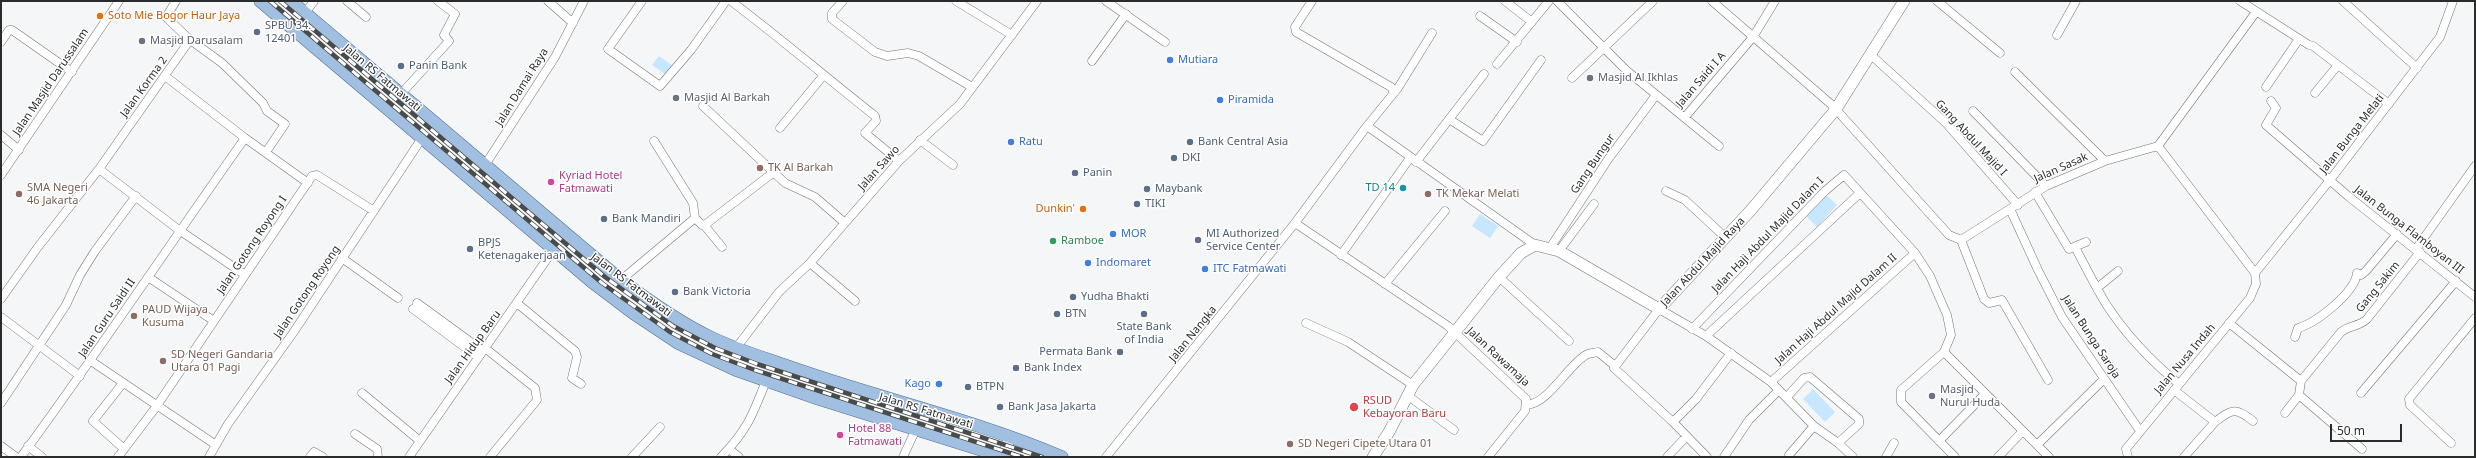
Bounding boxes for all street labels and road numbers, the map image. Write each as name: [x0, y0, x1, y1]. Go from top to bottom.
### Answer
street label: Jalan Masjid Darussalam: [10, 26, 92, 138]
street label: Jalan RS Fatmawati: [340, 42, 424, 114]
street label: Jalan Damai Raya: [493, 46, 551, 128]
street label: Jalan Saidi I A: [1673, 50, 1729, 110]
street label: Jalan Korma 2: [118, 54, 170, 120]
street label: Jalan Bunga Melati: [2317, 92, 2387, 176]
street label: Gang Abdul Majid I: [1932, 97, 2010, 179]
street label: Gang Bungur: [1568, 132, 1618, 196]
street label: Jalan Sawo: [856, 143, 902, 193]
street label: Jalan Sasak: [2032, 150, 2090, 186]
street label: Jalan Haji Abdul Majid Dalam I: [1709, 175, 1827, 295]
street label: Jalan Bunga Flamboyan III: [2352, 183, 2466, 277]
street label: Jalan Gotong Royong I: [214, 194, 290, 296]
street label: Jalan Abdul Majid Raya: [1658, 215, 1748, 309]
street label: Jalan Gotong Royong: [271, 243, 343, 341]
street label: Jalan RS Fatmawati: [588, 250, 674, 320]
street label: Jalan Haji Abdul Majid Dalam II: [1772, 251, 1900, 367]
street label: Gang Sakim: [2353, 259, 2403, 315]
street label: Jalan Guru Saidi II: [76, 276, 138, 360]
street label: Jalan Bunga Saroja: [2059, 293, 2123, 381]
street label: Jalan Nangka: [1166, 303, 1220, 365]
street label: Jalan Hidup Baru: [442, 308, 504, 386]
street label: Jalan Nusa Indah: [2152, 321, 2218, 397]
street label: Jalan Rawamaja: [1464, 325, 1532, 389]
street label: Jalan RS Fatmawati: [877, 390, 975, 432]

